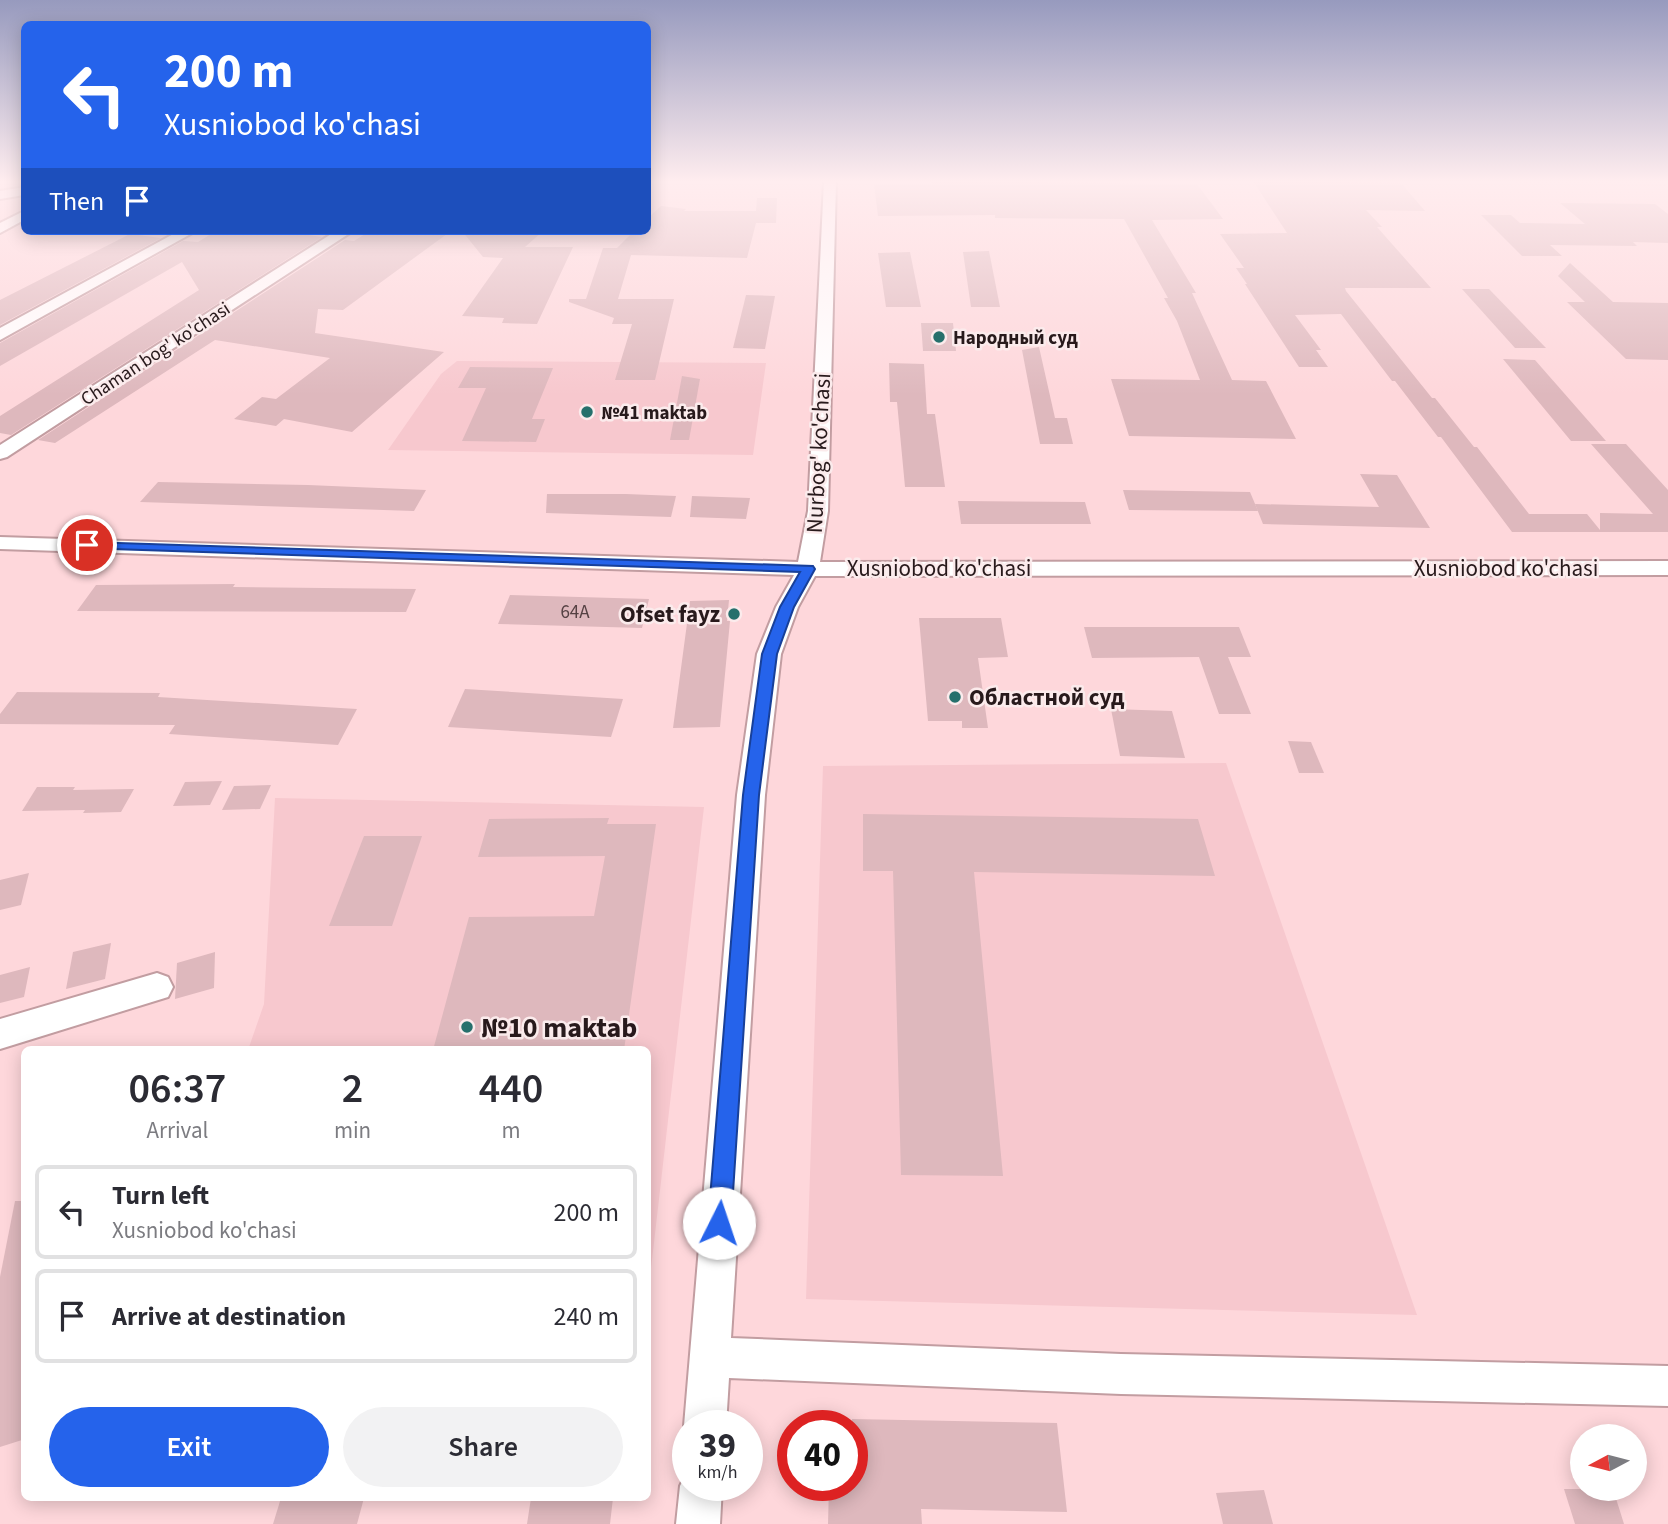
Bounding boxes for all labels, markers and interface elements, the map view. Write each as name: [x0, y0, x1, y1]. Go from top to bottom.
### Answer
text: 200 m: [164, 37, 293, 107]
icon: left: [49, 49, 140, 140]
text: Xusniobod ko'chasi: [164, 102, 421, 148]
icon: arrive: [118, 182, 156, 220]
text: Then: [49, 183, 104, 220]
street label: Chaman bog' ko'chasi: [76, 296, 236, 413]
place label: Народный суд: [953, 325, 1078, 352]
marker: Народный суд: [931, 329, 947, 345]
street label: Nurbog' ko'chasi: [798, 372, 839, 534]
place label: №41 maktab: [601, 400, 707, 427]
marker: №41 maktab: [579, 404, 595, 420]
pin: [57, 515, 117, 575]
icon: arrive: [68, 526, 106, 564]
street label: Xusniobod ko'chasi: [847, 552, 1031, 585]
street label: Xusniobod ko'chasi: [1414, 552, 1598, 585]
place label: Ofset fayz: [620, 598, 720, 631]
house number: 64А: [560, 599, 590, 626]
marker: Ofset fayz: [726, 606, 742, 622]
place label: Областной суд: [969, 681, 1125, 714]
marker: Областной суд: [947, 689, 963, 705]
place label: №10 maktab: [481, 1008, 637, 1048]
marker: №10 maktab: [459, 1019, 475, 1035]
text: 06:37: [129, 1059, 226, 1119]
text: 2: [342, 1059, 363, 1119]
text: 440: [479, 1059, 543, 1119]
text: Arrival: [147, 1114, 208, 1147]
text: min: [334, 1114, 371, 1147]
text: m: [502, 1114, 521, 1147]
text: Turn left: [112, 1177, 209, 1214]
position arrow: [682, 1186, 756, 1260]
icon: left: [53, 1193, 91, 1231]
text: 200 m: [553, 1194, 619, 1231]
text: Xusniobod ko'chasi: [112, 1214, 297, 1247]
icon: arrive: [53, 1297, 91, 1335]
text: Arrive at destination: [112, 1298, 346, 1335]
text: 240 m: [553, 1298, 619, 1335]
button: Exit: [49, 1407, 329, 1487]
button: Share: [343, 1407, 623, 1487]
speed limit sign: 40: [777, 1410, 868, 1501]
text: 39: [699, 1421, 736, 1471]
north arrow: [1570, 1424, 1647, 1502]
map controls: [1570, 1424, 1647, 1501]
text: km/h: [698, 1460, 737, 1485]

